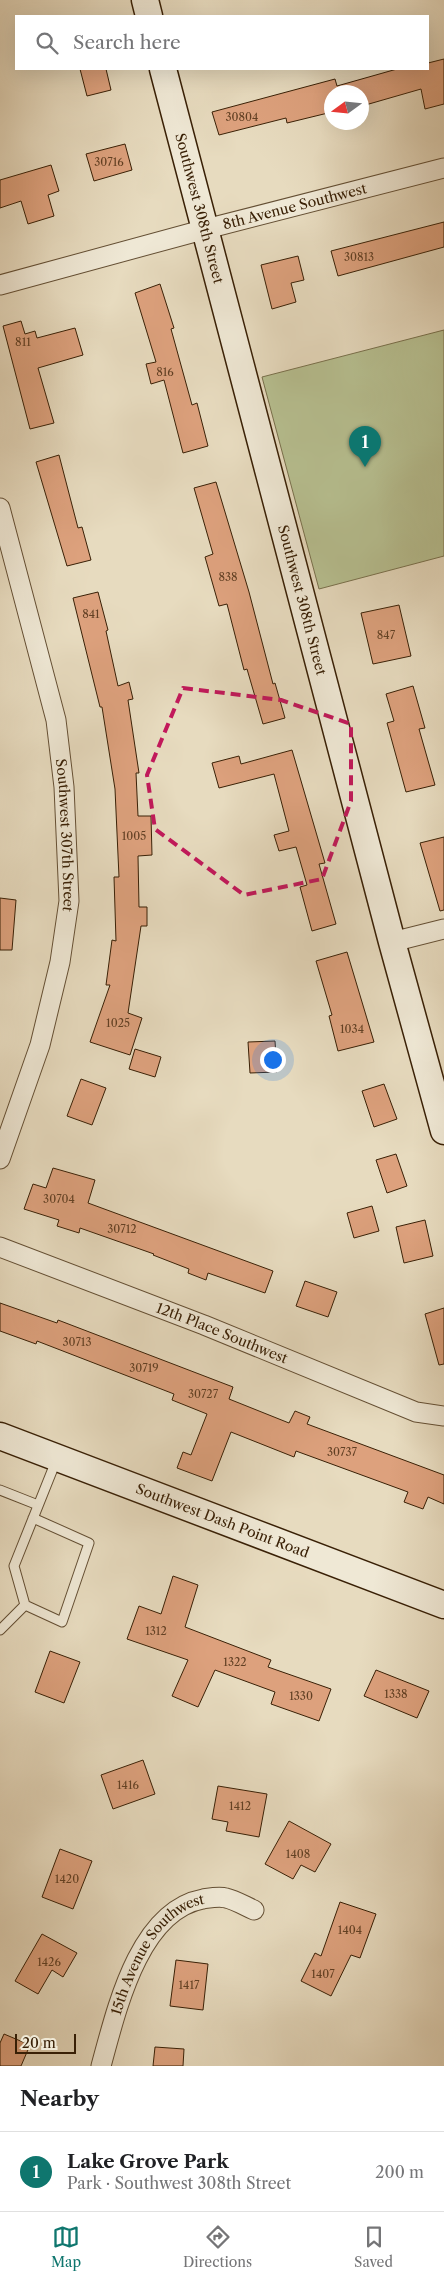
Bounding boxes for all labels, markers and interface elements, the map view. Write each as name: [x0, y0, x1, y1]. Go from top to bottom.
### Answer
search box: [15, 15, 429, 70]
icon: search: [33, 29, 61, 57]
text: Search here: [73, 31, 181, 54]
north arrow: [324, 85, 369, 130]
house number: 30804: [226, 110, 258, 124]
street label: Southwest 308th Street: [171, 131, 228, 285]
house number: 30716: [94, 155, 124, 169]
street label: 8th Avenue Southwest: [221, 179, 368, 233]
house number: 30813: [344, 250, 374, 264]
house number: 811: [15, 335, 31, 349]
house number: 816: [156, 365, 174, 379]
pin: 1: [349, 426, 381, 467]
street label: Southwest 308th Street: [274, 523, 331, 677]
house number: 838: [218, 570, 238, 584]
house number: 841: [82, 607, 100, 621]
house number: 847: [377, 628, 396, 642]
street label: Southwest 307th Street: [52, 758, 78, 913]
house number: 1005: [122, 829, 146, 843]
house number: 1025: [106, 1016, 130, 1030]
house number: 1034: [340, 1022, 364, 1036]
your location: [260, 1047, 286, 1073]
house number: 30704: [43, 1192, 75, 1206]
house number: 30712: [107, 1222, 137, 1236]
street label: 12th Place Southwest: [154, 1299, 290, 1367]
house number: 30713: [62, 1335, 92, 1349]
house number: 30719: [129, 1361, 159, 1375]
house number: 30727: [188, 1387, 219, 1401]
house number: 30737: [327, 1445, 358, 1459]
street label: Southwest Dash Point Road: [133, 1480, 312, 1562]
house number: 1312: [145, 1624, 167, 1638]
house number: 1322: [223, 1655, 247, 1669]
house number: 1338: [384, 1687, 408, 1701]
house number: 1330: [289, 1689, 313, 1703]
house number: 1416: [117, 1778, 140, 1792]
house number: 1412: [229, 1799, 251, 1813]
house number: 1408: [286, 1847, 310, 1861]
house number: 1420: [55, 1872, 79, 1886]
street label: 15th Avenue Southwest: [107, 1890, 206, 2017]
house number: 1404: [338, 1923, 362, 1937]
house number: 1426: [37, 1955, 61, 1969]
house number: 1407: [311, 1967, 335, 1981]
house number: 1417: [178, 1978, 200, 1992]
scale bar: [15, 2031, 76, 2054]
text: 20 m: [22, 2034, 56, 2052]
text: Nearby: [20, 2086, 99, 2111]
text: Lake Grove Park: [67, 2150, 229, 2173]
text: 1: [32, 2162, 40, 2182]
text: 200 m: [375, 2162, 424, 2182]
text: Park · Southwest 308th Street: [67, 2173, 291, 2193]
tab: Map: [51, 2223, 81, 2271]
tab: Directions: [183, 2223, 252, 2271]
tab: Saved: [354, 2223, 393, 2271]

